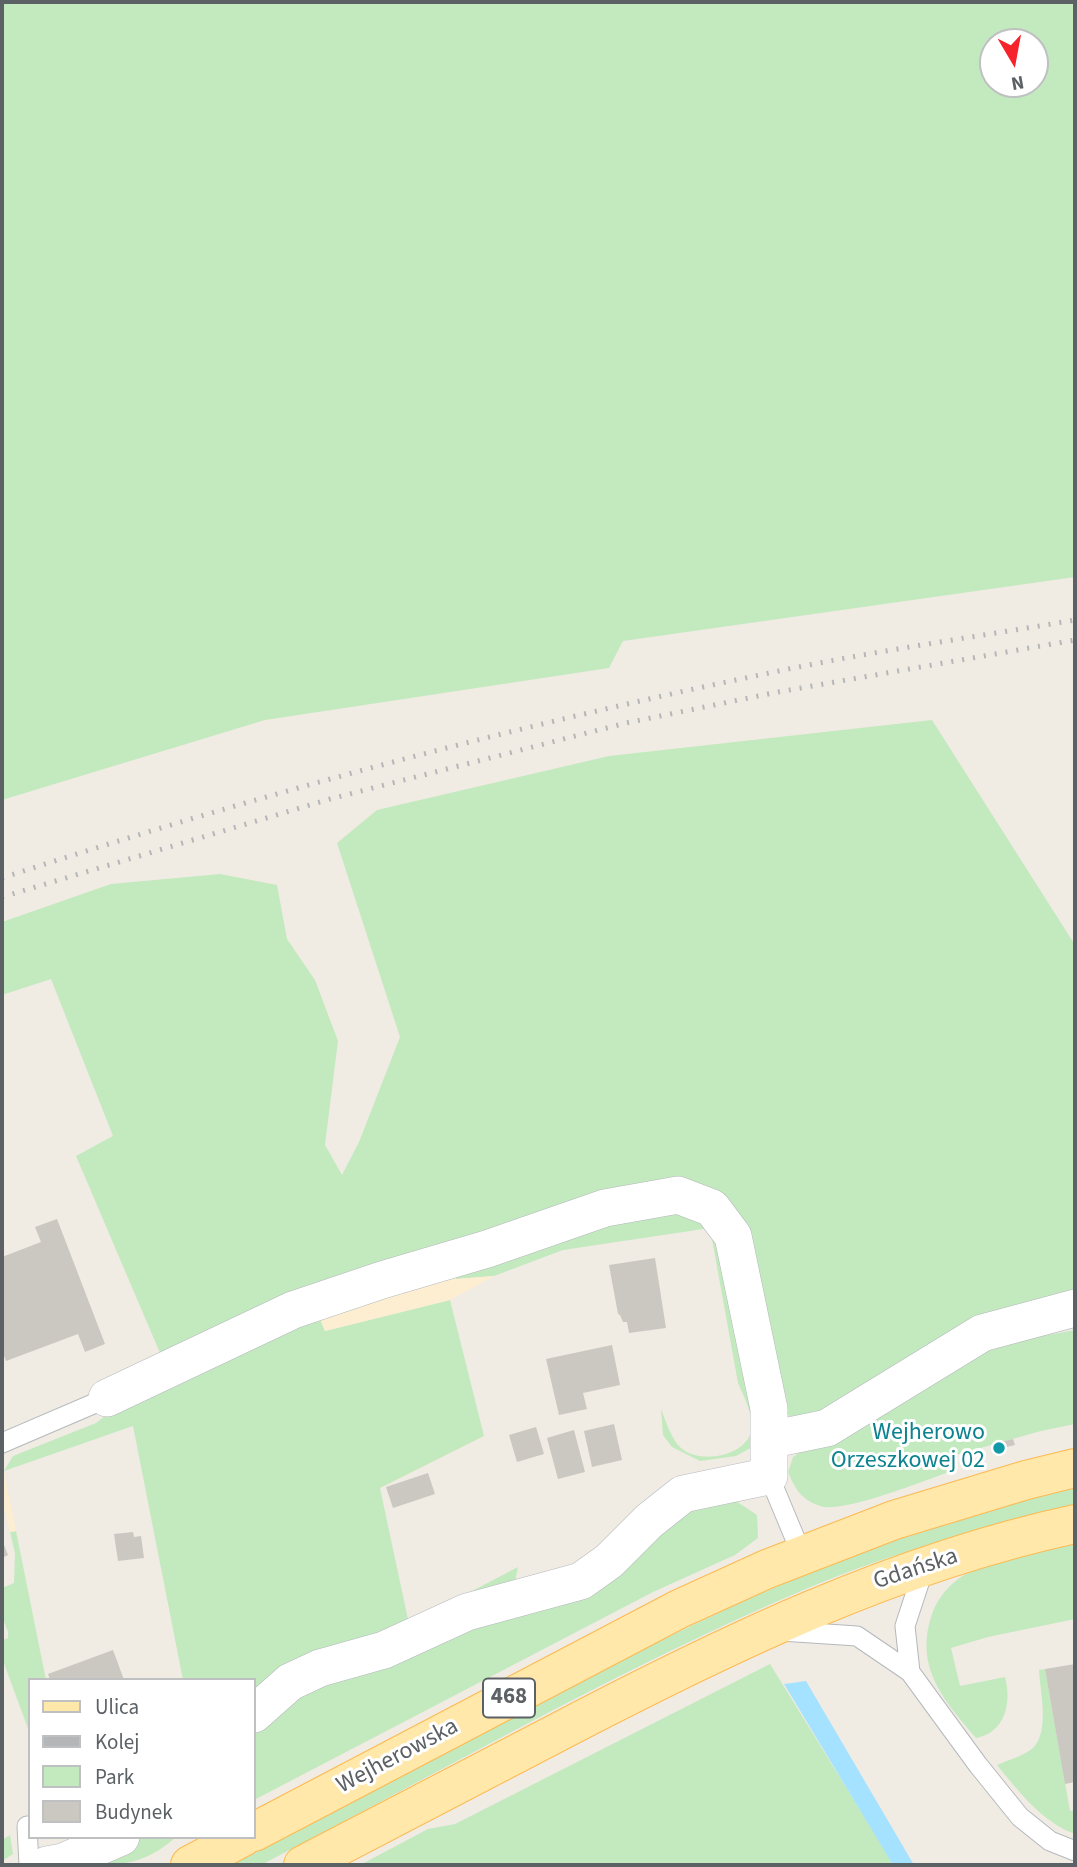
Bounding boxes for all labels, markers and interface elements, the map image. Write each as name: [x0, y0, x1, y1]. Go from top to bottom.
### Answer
north arrow: [979, 28, 1049, 98]
text: N: [1009, 68, 1026, 97]
place label: Wejherowo Orzeszkowej 02: [831, 1420, 985, 1476]
marker: Wejherowo Orzeszkowej 02: [991, 1440, 1007, 1456]
street label: Gdańska: [870, 1543, 962, 1597]
legend: [28, 1678, 256, 1839]
road number: 468: [483, 1679, 535, 1718]
text: Ulica: [95, 1692, 139, 1722]
street label: Wejherowska: [332, 1713, 464, 1801]
text: Kolej: [95, 1727, 139, 1757]
text: Park: [95, 1762, 134, 1792]
text: Budynek: [95, 1797, 173, 1827]

